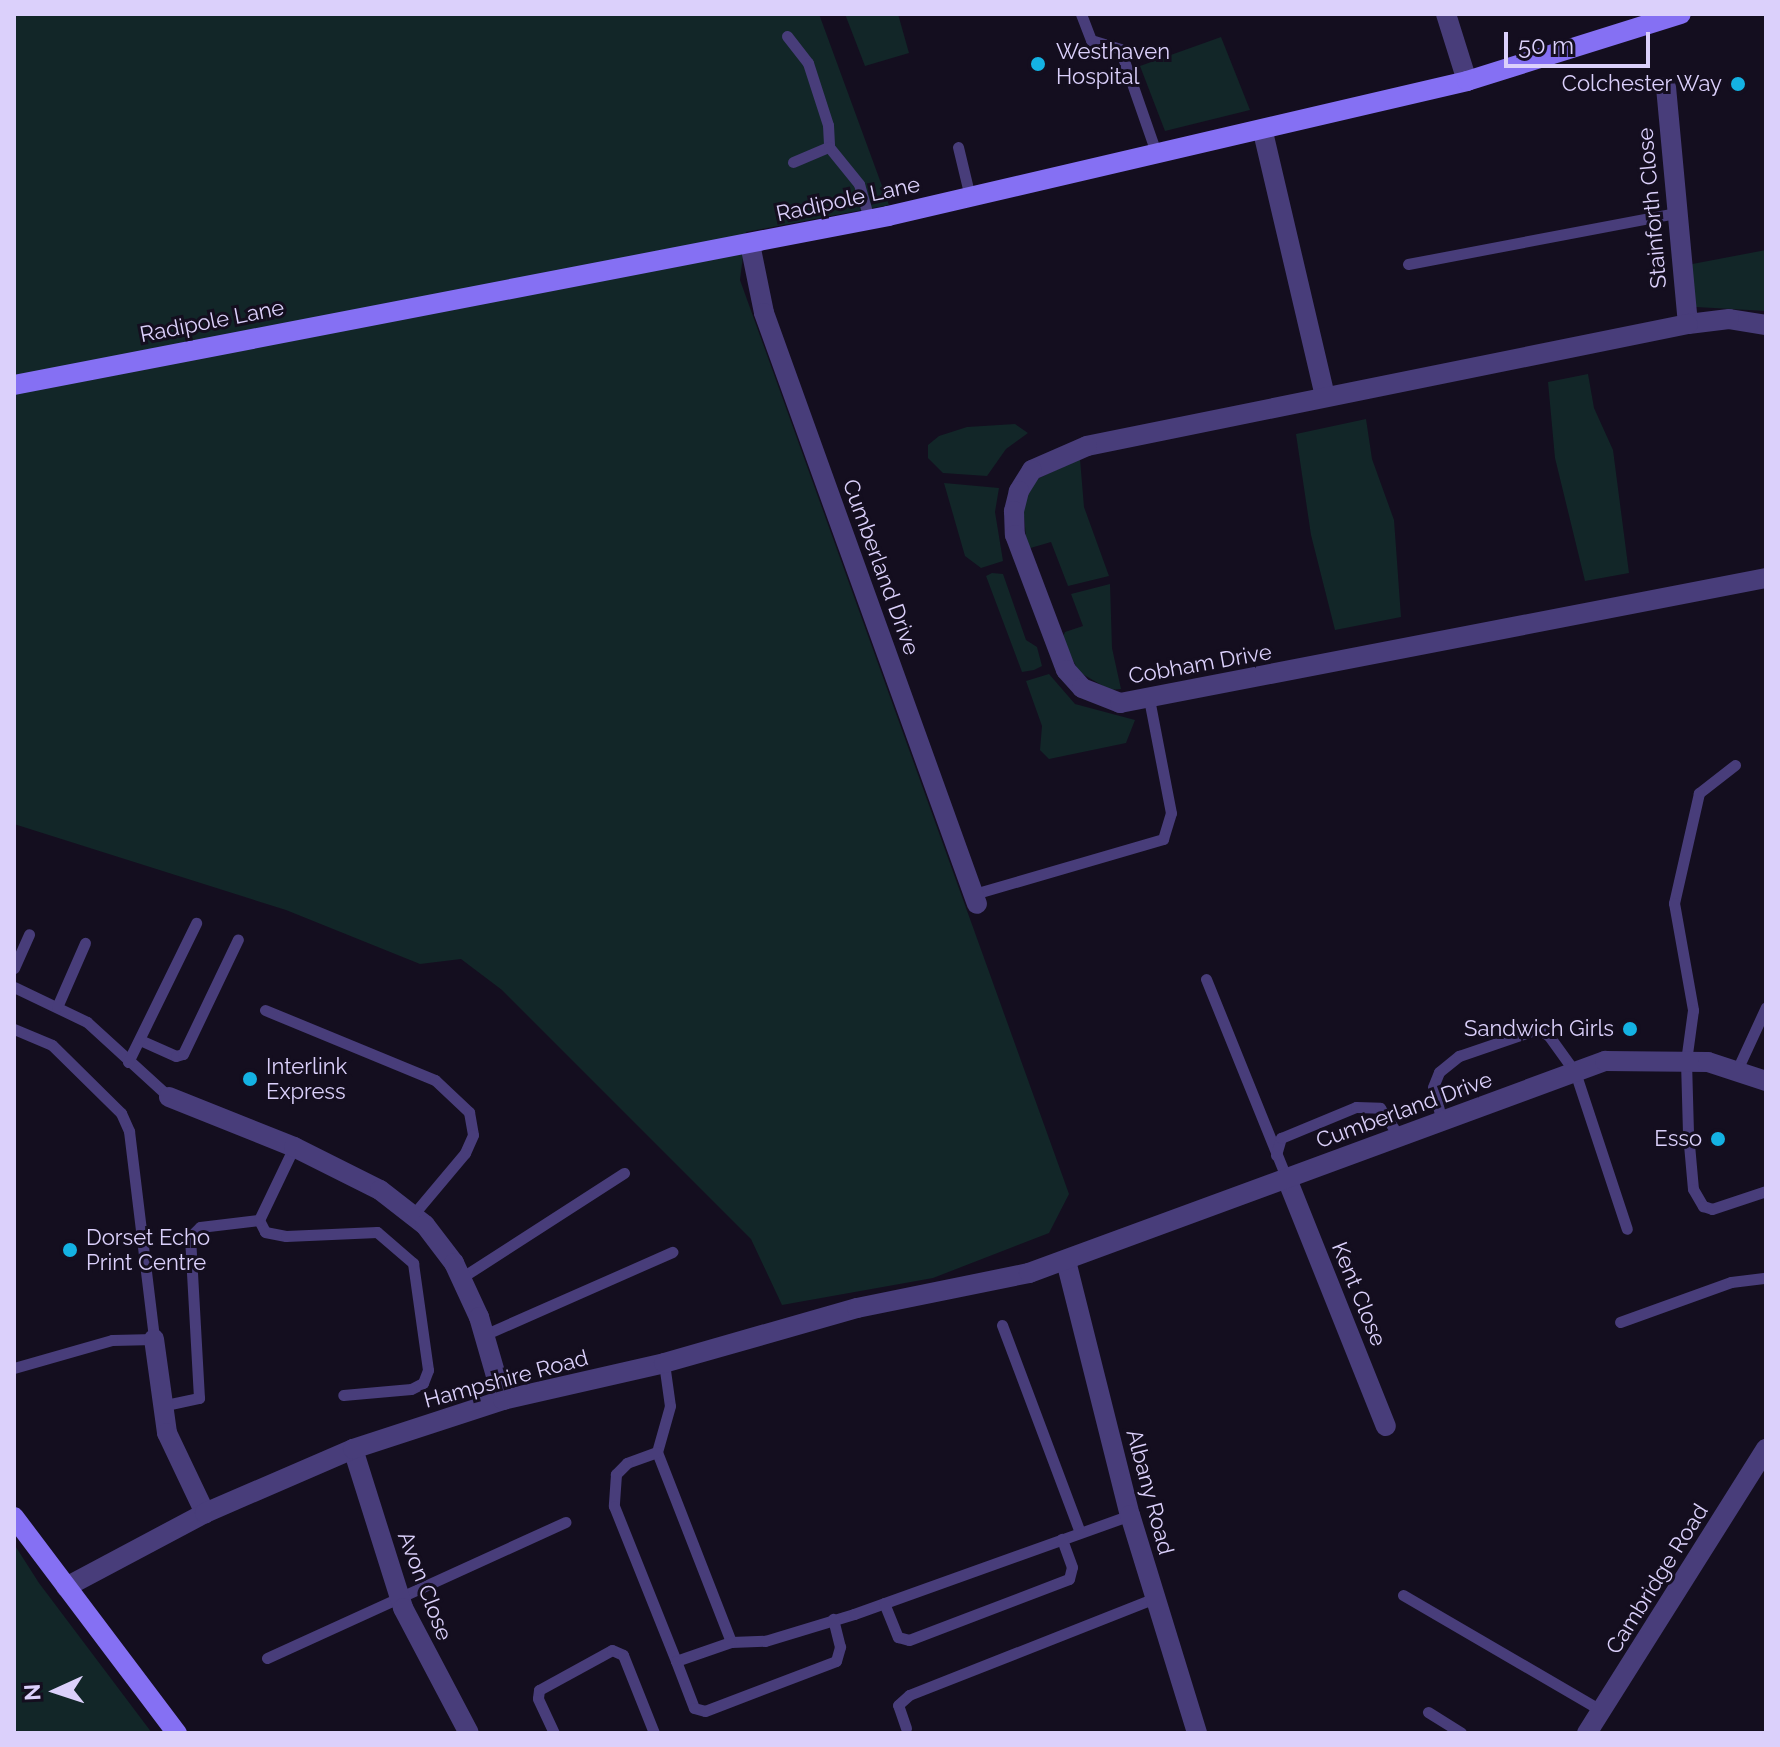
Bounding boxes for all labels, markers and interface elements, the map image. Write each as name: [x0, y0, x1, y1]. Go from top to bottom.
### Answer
scale bar: [1508, 16, 1654, 66]
text: 50 m: [1518, 31, 1574, 60]
place label: Westhaven Hospital: [1056, 38, 1170, 90]
marker: Westhaven Hospital: [1027, 53, 1049, 75]
place label: Colchester Way: [1561, 71, 1722, 97]
marker: Colchester Way: [1729, 75, 1747, 93]
street label: Stainforth Close: [1632, 127, 1672, 289]
street label: Radipole Lane: [774, 171, 922, 227]
street label: Radipole Lane: [138, 294, 286, 348]
street label: Cumberland Drive: [837, 475, 925, 659]
street label: Cobham Drive: [1126, 638, 1274, 690]
place label: Sandwich Girls: [1464, 1016, 1614, 1042]
marker: Sandwich Girls: [1621, 1020, 1639, 1038]
place label: Interlink Express: [266, 1053, 347, 1104]
street label: Cumberland Drive: [1312, 1066, 1496, 1154]
marker: Interlink Express: [241, 1070, 259, 1088]
place label: Esso: [1654, 1126, 1702, 1152]
marker: Esso: [1709, 1130, 1727, 1148]
place label: Dorset Echo Print Centre: [86, 1224, 210, 1276]
street label: Kent Close: [1326, 1238, 1392, 1350]
marker: Dorset Echo Print Centre: [61, 1241, 79, 1259]
street label: Hampshire Road: [421, 1344, 591, 1414]
street label: Albany Road: [1121, 1426, 1179, 1558]
street label: Cambridge Road: [1600, 1499, 1714, 1659]
street label: Avon Close: [392, 1528, 458, 1644]
north arrow: [16, 1651, 96, 1731]
text: N: [19, 1683, 45, 1701]

